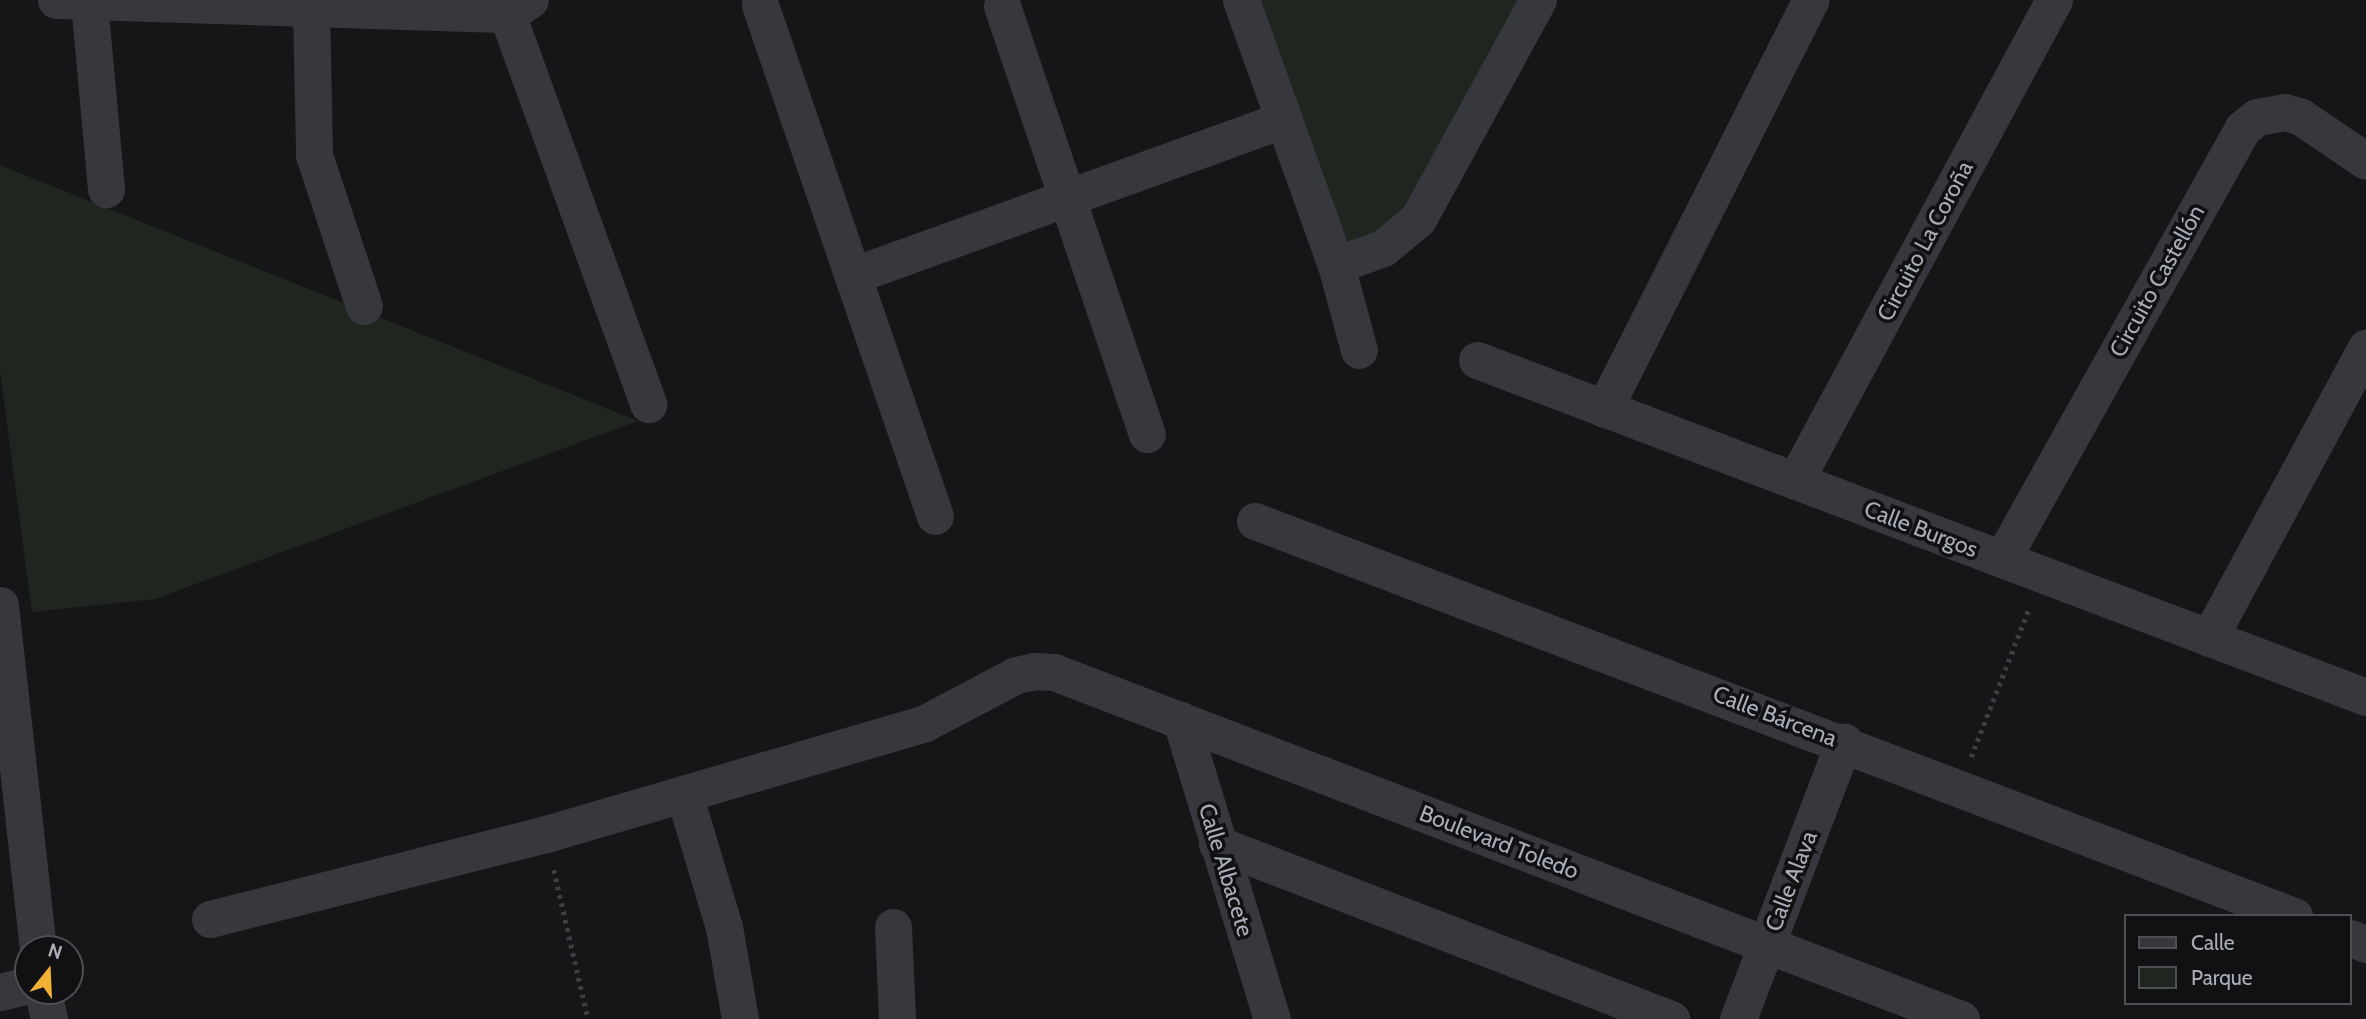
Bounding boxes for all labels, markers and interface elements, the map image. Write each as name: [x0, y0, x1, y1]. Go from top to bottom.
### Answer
street label: Circuito La Coroña: [1871, 156, 1979, 326]
street label: Circuito Castellón: [2104, 200, 2210, 362]
street label: Calle Burgos: [1860, 495, 1982, 563]
street label: Calle Bárcena: [1709, 680, 1841, 752]
street label: Boulevard Toledo: [1416, 799, 1582, 885]
street label: Calle Albacete: [1193, 800, 1259, 940]
street label: Calle Alava: [1759, 827, 1823, 935]
legend: [2124, 914, 2352, 1005]
text: Calle: [2191, 930, 2235, 955]
north arrow: [14, 935, 84, 1005]
text: N: [45, 938, 65, 964]
text: Parque: [2191, 965, 2253, 990]

